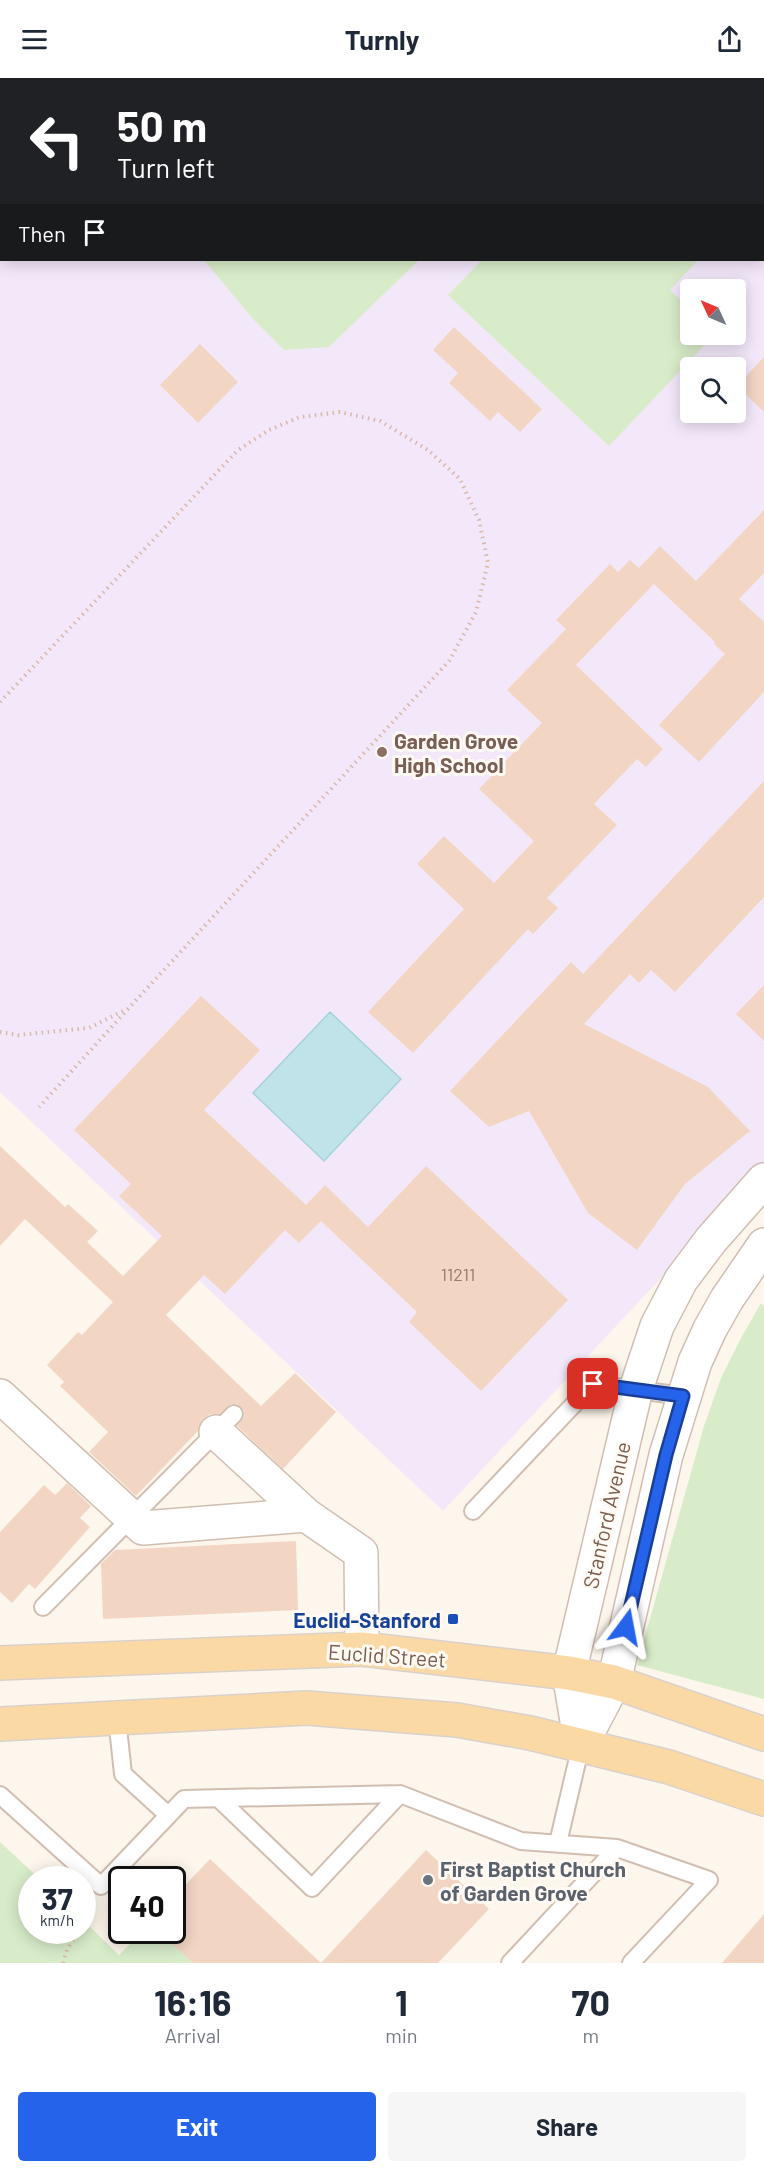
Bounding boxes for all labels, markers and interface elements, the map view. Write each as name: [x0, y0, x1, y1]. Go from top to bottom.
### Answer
icon: menu: [18, 23, 51, 56]
text: Turnly: [345, 23, 419, 55]
icon: share: [713, 23, 746, 56]
text: 50 m: [117, 100, 207, 150]
icon: left: [18, 102, 96, 180]
text: Turn left: [117, 151, 215, 183]
icon: arrive: [78, 216, 111, 249]
text: Then: [18, 220, 66, 246]
north arrow: [680, 279, 746, 345]
map controls: [680, 279, 746, 423]
button: search: [680, 357, 746, 423]
place label: Garden Grove High School: [394, 728, 518, 777]
marker: Garden Grove High School: [375, 745, 389, 759]
house number: 11211: [441, 1263, 475, 1285]
pin: [567, 1358, 618, 1409]
icon: arrive: [576, 1367, 609, 1400]
street label: Stanford Avenue: [577, 1439, 635, 1591]
position arrow: [594, 1595, 658, 1659]
place label: Euclid-Stanford: [293, 1607, 441, 1632]
marker: Euclid-Stanford: [446, 1612, 460, 1626]
street label: Euclid Street: [327, 1638, 447, 1672]
place label: First Baptist Church of Garden Grove: [440, 1856, 626, 1905]
speed limit sign: 40: [108, 1866, 186, 1944]
marker: First Baptist Church of Garden Grove: [421, 1873, 435, 1887]
text: 37: [41, 1880, 73, 1916]
text: km/h: [40, 1911, 74, 1929]
text: 16:16: [154, 1980, 231, 2023]
text: 1: [395, 1980, 408, 2023]
text: 70: [572, 1980, 610, 2023]
text: Arrival: [165, 2023, 221, 2047]
text: min: [385, 2023, 418, 2047]
text: m: [583, 2023, 599, 2047]
button: Exit: [18, 2092, 376, 2161]
button: Share: [388, 2092, 746, 2161]

